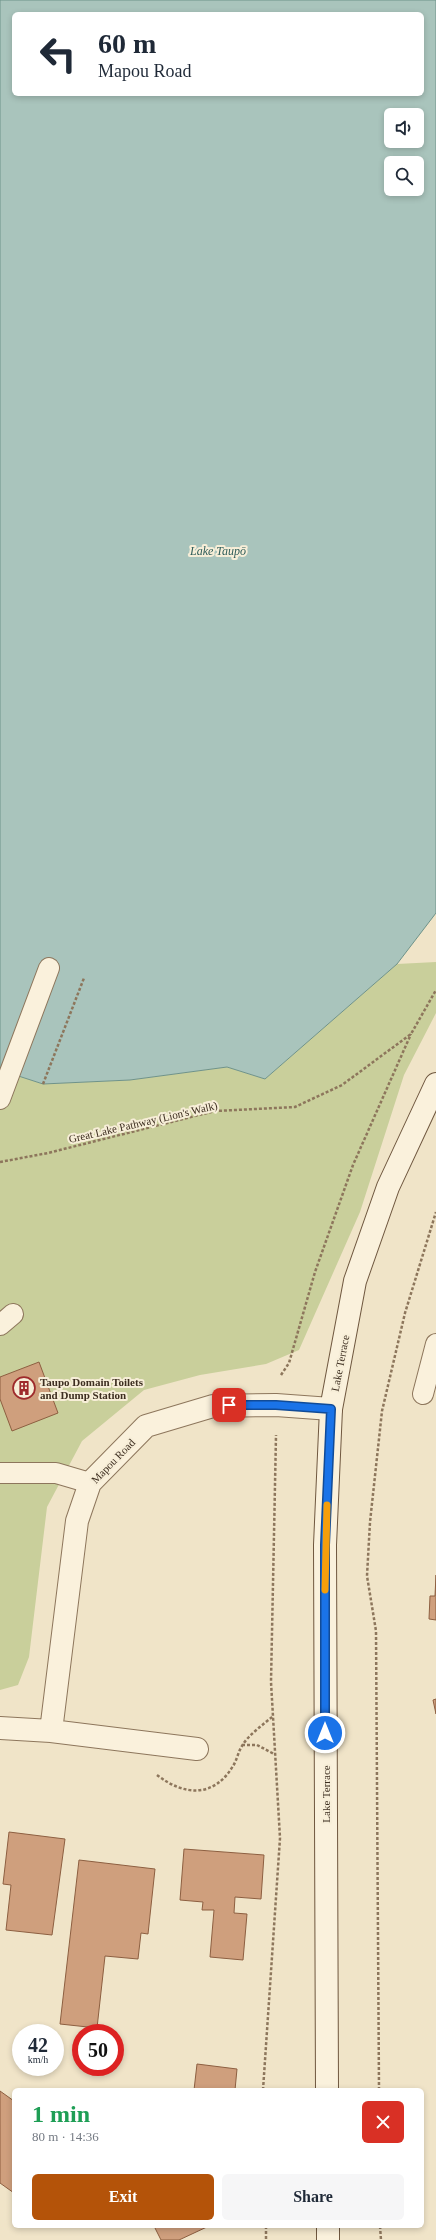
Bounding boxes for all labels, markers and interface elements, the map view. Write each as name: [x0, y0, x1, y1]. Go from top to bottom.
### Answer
icon: left: [32, 28, 84, 80]
text: 60 m: [98, 28, 156, 59]
text: Mapou Road: [98, 61, 192, 81]
map controls: [384, 108, 424, 196]
button: sound: [384, 108, 424, 148]
button: search: [384, 156, 424, 196]
water label: Lake Taupō: [189, 544, 246, 558]
street label: Great Lake Pathway (Lion's Walk): [67, 1099, 219, 1146]
street label: Lake Terrace: [329, 1334, 351, 1392]
building icon: Taupo Domain Toilets and Dump Station: [11, 1375, 37, 1401]
place label: Taupo Domain Toilets and Dump Station: [40, 1376, 144, 1401]
pin: [212, 1388, 246, 1422]
icon: arrive: [218, 1394, 240, 1416]
street label: Mapou Road: [89, 1436, 138, 1486]
position arrow: [304, 1712, 346, 1754]
street label: Lake Terrace: [320, 1765, 332, 1823]
speed limit sign: 50: [72, 2024, 124, 2076]
text: 42: [28, 2034, 48, 2056]
text: km/h: [28, 2054, 48, 2065]
text: 1 min: [32, 2101, 90, 2127]
button: close: [362, 2101, 404, 2143]
text: 80 m · 14:36: [32, 2129, 99, 2144]
button: Exit: [32, 2174, 214, 2220]
button: Share: [222, 2174, 404, 2220]

